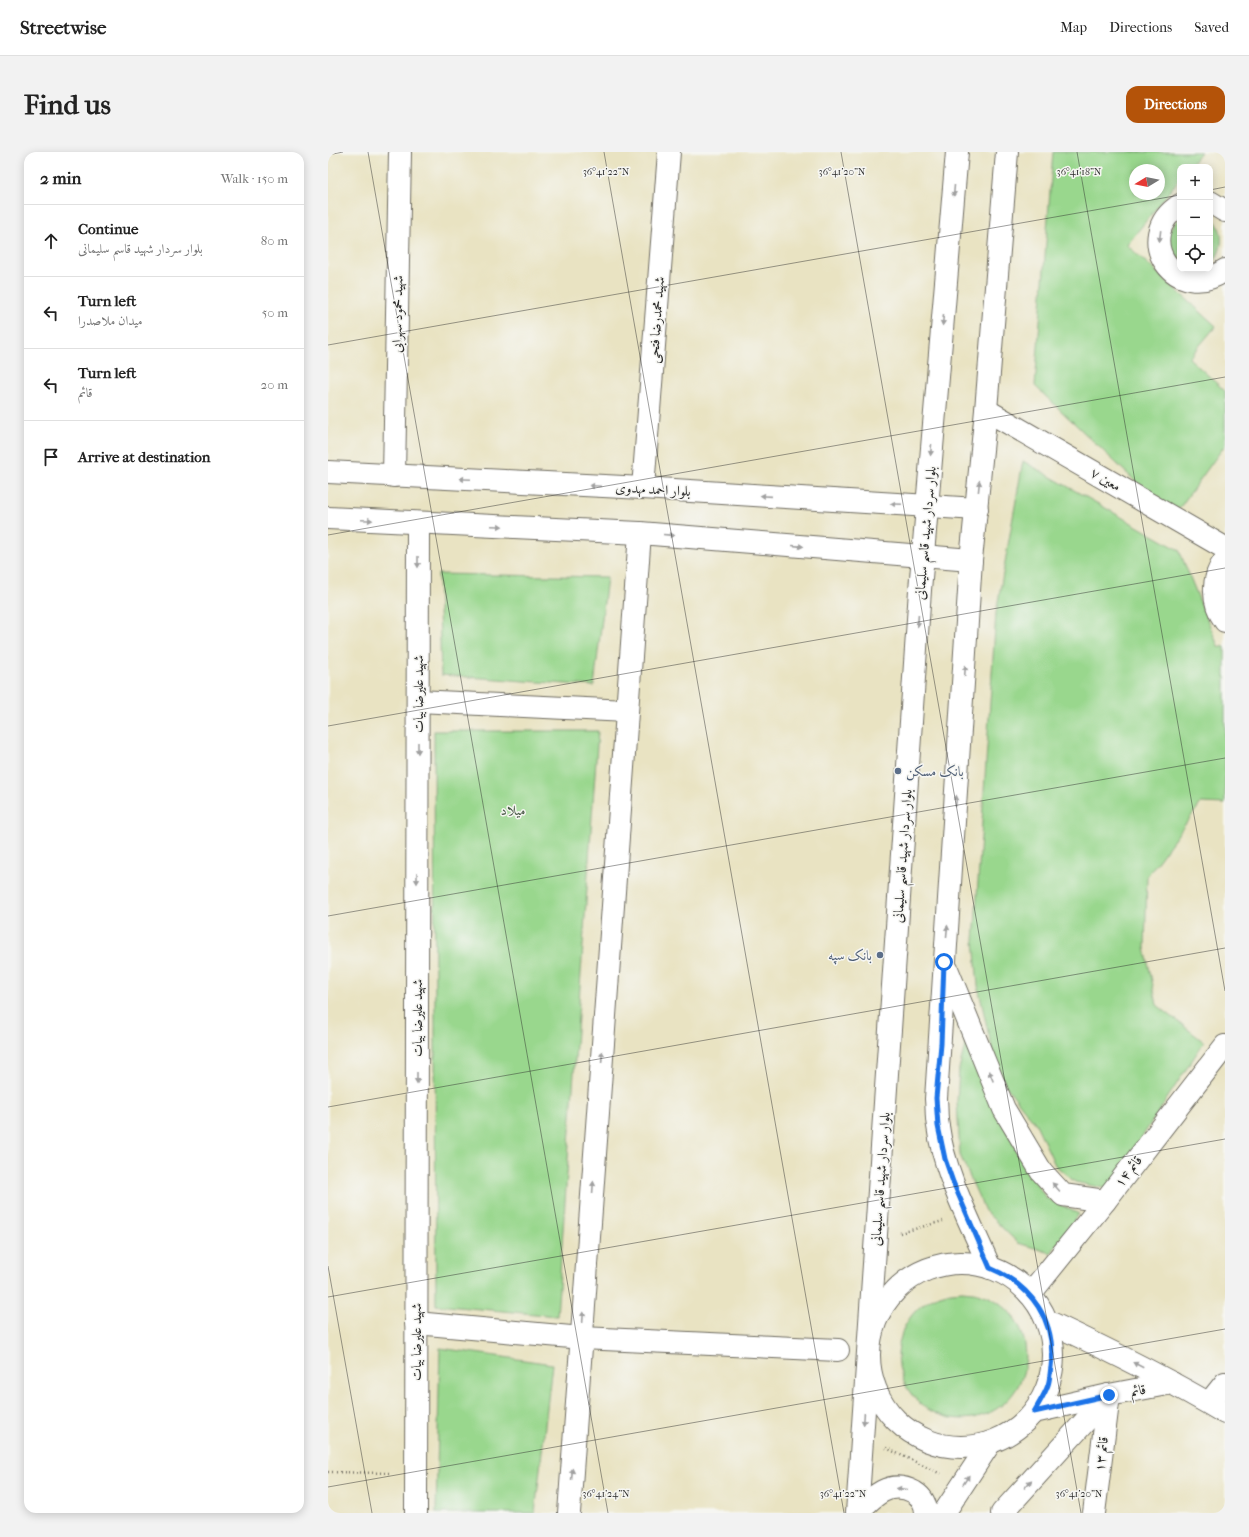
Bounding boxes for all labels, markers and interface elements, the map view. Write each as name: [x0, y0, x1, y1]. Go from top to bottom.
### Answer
text: Streetwise: [20, 17, 106, 39]
text: Map: [1060, 19, 1087, 36]
text: Directions: [1109, 19, 1172, 36]
text: Saved: [1194, 19, 1229, 36]
button: Directions: [1126, 86, 1225, 123]
text: Find us: [24, 88, 111, 121]
north arrow: [1129, 164, 1165, 200]
map controls: [1177, 164, 1213, 272]
button: +: [1177, 164, 1213, 200]
text: 36°41'22"N: [583, 166, 630, 178]
text: 36°41'20"N: [819, 166, 866, 178]
text: 36°41'18"N: [1057, 166, 1102, 178]
text: 2 min: [40, 168, 81, 188]
text: Walk · 150 m: [221, 171, 288, 186]
one-way arrow: [950, 185, 957, 197]
button: −: [1177, 200, 1213, 236]
text: Continue: [78, 220, 138, 238]
icon: ahead: [40, 230, 62, 252]
one-way arrow: [1156, 230, 1163, 242]
text: 80 m: [261, 233, 288, 248]
button: locate: [1177, 236, 1213, 272]
text: بلوار سردار شهید قاسم سلیمانی: [78, 241, 203, 256]
street label: شهید محمود سهرابی: [388, 275, 408, 353]
street label: شهید محمدرضا فتحی: [645, 276, 669, 364]
text: Turn left: [78, 292, 136, 310]
icon: left: [40, 302, 62, 324]
text: 50 m: [262, 305, 288, 320]
text: میدان ملاصدرا: [78, 313, 143, 328]
one-way arrow: [939, 314, 946, 326]
text: Turn left: [78, 364, 136, 382]
icon: left: [40, 374, 62, 396]
text: 20 m: [261, 377, 288, 392]
text: قائم: [78, 385, 93, 400]
one-way arrow: [928, 444, 935, 456]
icon: arrive: [40, 446, 62, 468]
text: Arrive at destination: [78, 448, 210, 466]
street label: معین ۷: [1087, 464, 1124, 495]
street label: بلوار سردار شهید قاسم سلیمانی: [911, 465, 945, 601]
one-way arrow: [459, 476, 471, 483]
street label: بلوار احمد مهدوی: [615, 479, 691, 501]
one-way arrow: [976, 480, 983, 492]
one-way arrow: [589, 482, 601, 489]
one-way arrow: [760, 492, 773, 499]
one-way arrow: [890, 501, 902, 508]
one-way arrow: [361, 516, 373, 523]
one-way arrow: [491, 523, 503, 530]
one-way arrow: [662, 532, 675, 539]
one-way arrow: [792, 542, 804, 549]
one-way arrow: [415, 556, 421, 569]
one-way arrow: [914, 615, 921, 627]
street label: شهید علیرضا بیات: [410, 655, 428, 733]
one-way arrow: [961, 665, 968, 677]
one-way arrow: [415, 742, 421, 755]
place label: بانک مسکن: [906, 763, 964, 781]
marker: بانک مسکن: [893, 766, 903, 776]
street label: بلوار سردار شهید قاسم سلیمانی: [889, 788, 921, 924]
one-way arrow: [953, 795, 960, 807]
park label: میلاد: [501, 802, 525, 819]
one-way arrow: [414, 872, 420, 885]
one-way arrow: [944, 925, 950, 937]
place label: بانک سپه: [828, 947, 872, 965]
marker: بانک سپه: [875, 950, 885, 960]
route start: [935, 953, 953, 971]
street label: شهید علیرضا بیات: [409, 979, 427, 1057]
one-way arrow: [599, 1051, 606, 1063]
one-way arrow: [988, 1070, 994, 1081]
one-way arrow: [414, 1072, 420, 1085]
street label: بلوار سردار شهید قاسم سلیمانی: [867, 1111, 899, 1247]
street label: قائم ۱۴: [1111, 1152, 1149, 1193]
one-way arrow: [589, 1181, 596, 1193]
one-way arrow: [1052, 1183, 1061, 1192]
street label: شهید علیرضا بیات: [408, 1303, 426, 1381]
one-way arrow: [580, 1310, 587, 1323]
one-way arrow: [1132, 1362, 1143, 1369]
street label: قائم: [1129, 1381, 1148, 1404]
route end: [1100, 1386, 1118, 1404]
one-way arrow: [861, 1413, 868, 1425]
street label: قائم ۱۳: [1091, 1436, 1116, 1473]
one-way arrow: [569, 1468, 576, 1480]
one-way arrow: [962, 1475, 970, 1485]
one-way arrow: [1023, 1479, 1033, 1489]
one-way arrow: [896, 1485, 908, 1492]
text: 36°41'24"N: [582, 1488, 630, 1500]
text: 36°41'22"N: [820, 1488, 867, 1500]
text: 36°41'20"N: [1056, 1488, 1103, 1500]

